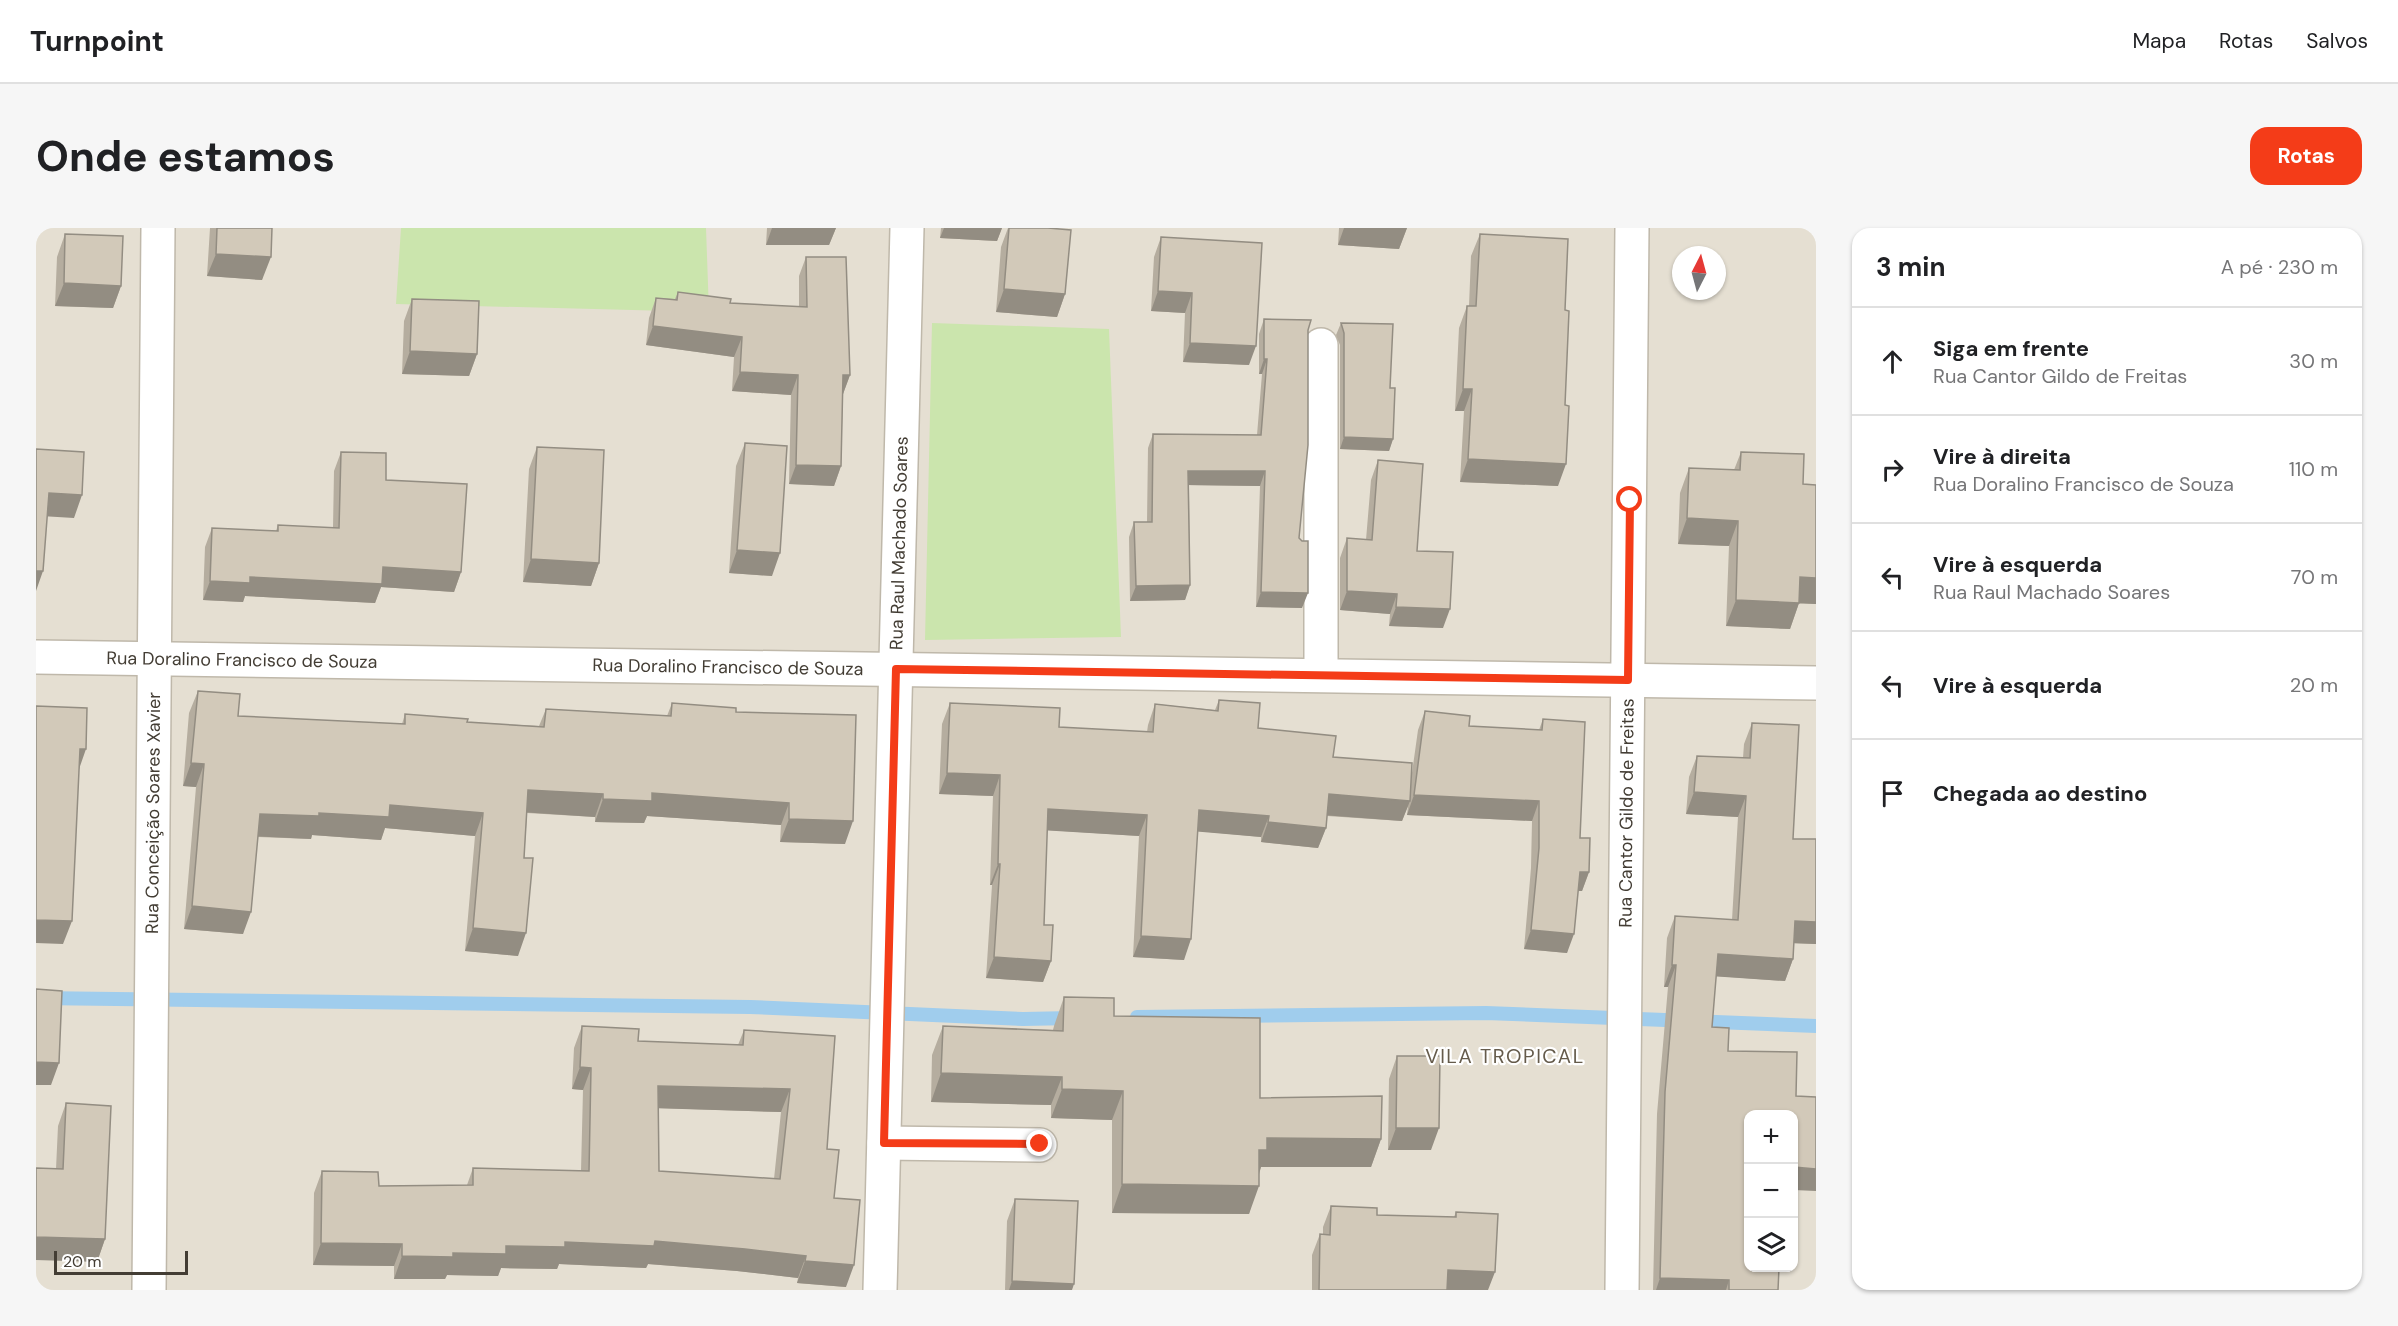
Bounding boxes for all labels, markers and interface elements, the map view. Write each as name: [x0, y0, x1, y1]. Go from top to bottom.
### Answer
text: Turnpoint: [30, 23, 164, 60]
text: Mapa: [2132, 27, 2186, 55]
text: Rotas: [2219, 27, 2273, 55]
text: Salvos: [2306, 27, 2368, 55]
button: Rotas: [2250, 127, 2362, 185]
text: Onde estamos: [36, 129, 335, 184]
north arrow: [1672, 246, 1726, 300]
text: 3 min: [1876, 250, 1945, 284]
text: A pé · 230 m: [2221, 254, 2338, 280]
text: Siga em frente: [1933, 334, 2089, 363]
icon: ahead: [1876, 345, 1909, 378]
text: 30 m: [2289, 348, 2338, 374]
text: Rua Cantor Gildo de Freitas: [1933, 363, 2187, 389]
street label: Rua Raul Machado Soares: [884, 436, 914, 650]
text: Vire à direita: [1933, 442, 2071, 471]
icon: right: [1876, 453, 1909, 486]
text: 110 m: [2289, 456, 2338, 482]
text: Rua Doralino Francisco de Souza: [1933, 471, 2234, 497]
route start: [1616, 486, 1642, 512]
text: Vire à esquerda: [1933, 550, 2102, 579]
icon: left: [1876, 561, 1909, 594]
text: 70 m: [2291, 564, 2338, 590]
text: Rua Raul Machado Soares: [1933, 579, 2170, 605]
street label: Rua Doralino Francisco de Souza: [106, 646, 378, 674]
street label: Rua Doralino Francisco de Souza: [592, 653, 864, 681]
icon: left: [1876, 669, 1909, 702]
text: Vire à esquerda: [1933, 671, 2102, 700]
text: 20 m: [2290, 672, 2338, 698]
street label: Rua Conceição Soares Xavier: [140, 692, 166, 934]
street label: Rua Cantor Gildo de Freitas: [1613, 698, 1640, 928]
icon: arrive: [1876, 777, 1909, 810]
text: Chegada ao destino: [1933, 779, 2147, 808]
district label: VILA TROPICAL: [1425, 1043, 1585, 1069]
map controls: [1744, 1110, 1798, 1272]
button: +: [1744, 1110, 1798, 1164]
route end: [1026, 1130, 1052, 1156]
button: −: [1744, 1164, 1798, 1218]
button: layers: [1744, 1218, 1798, 1272]
scale bar: [54, 1248, 188, 1276]
text: 20 m: [63, 1251, 102, 1272]

